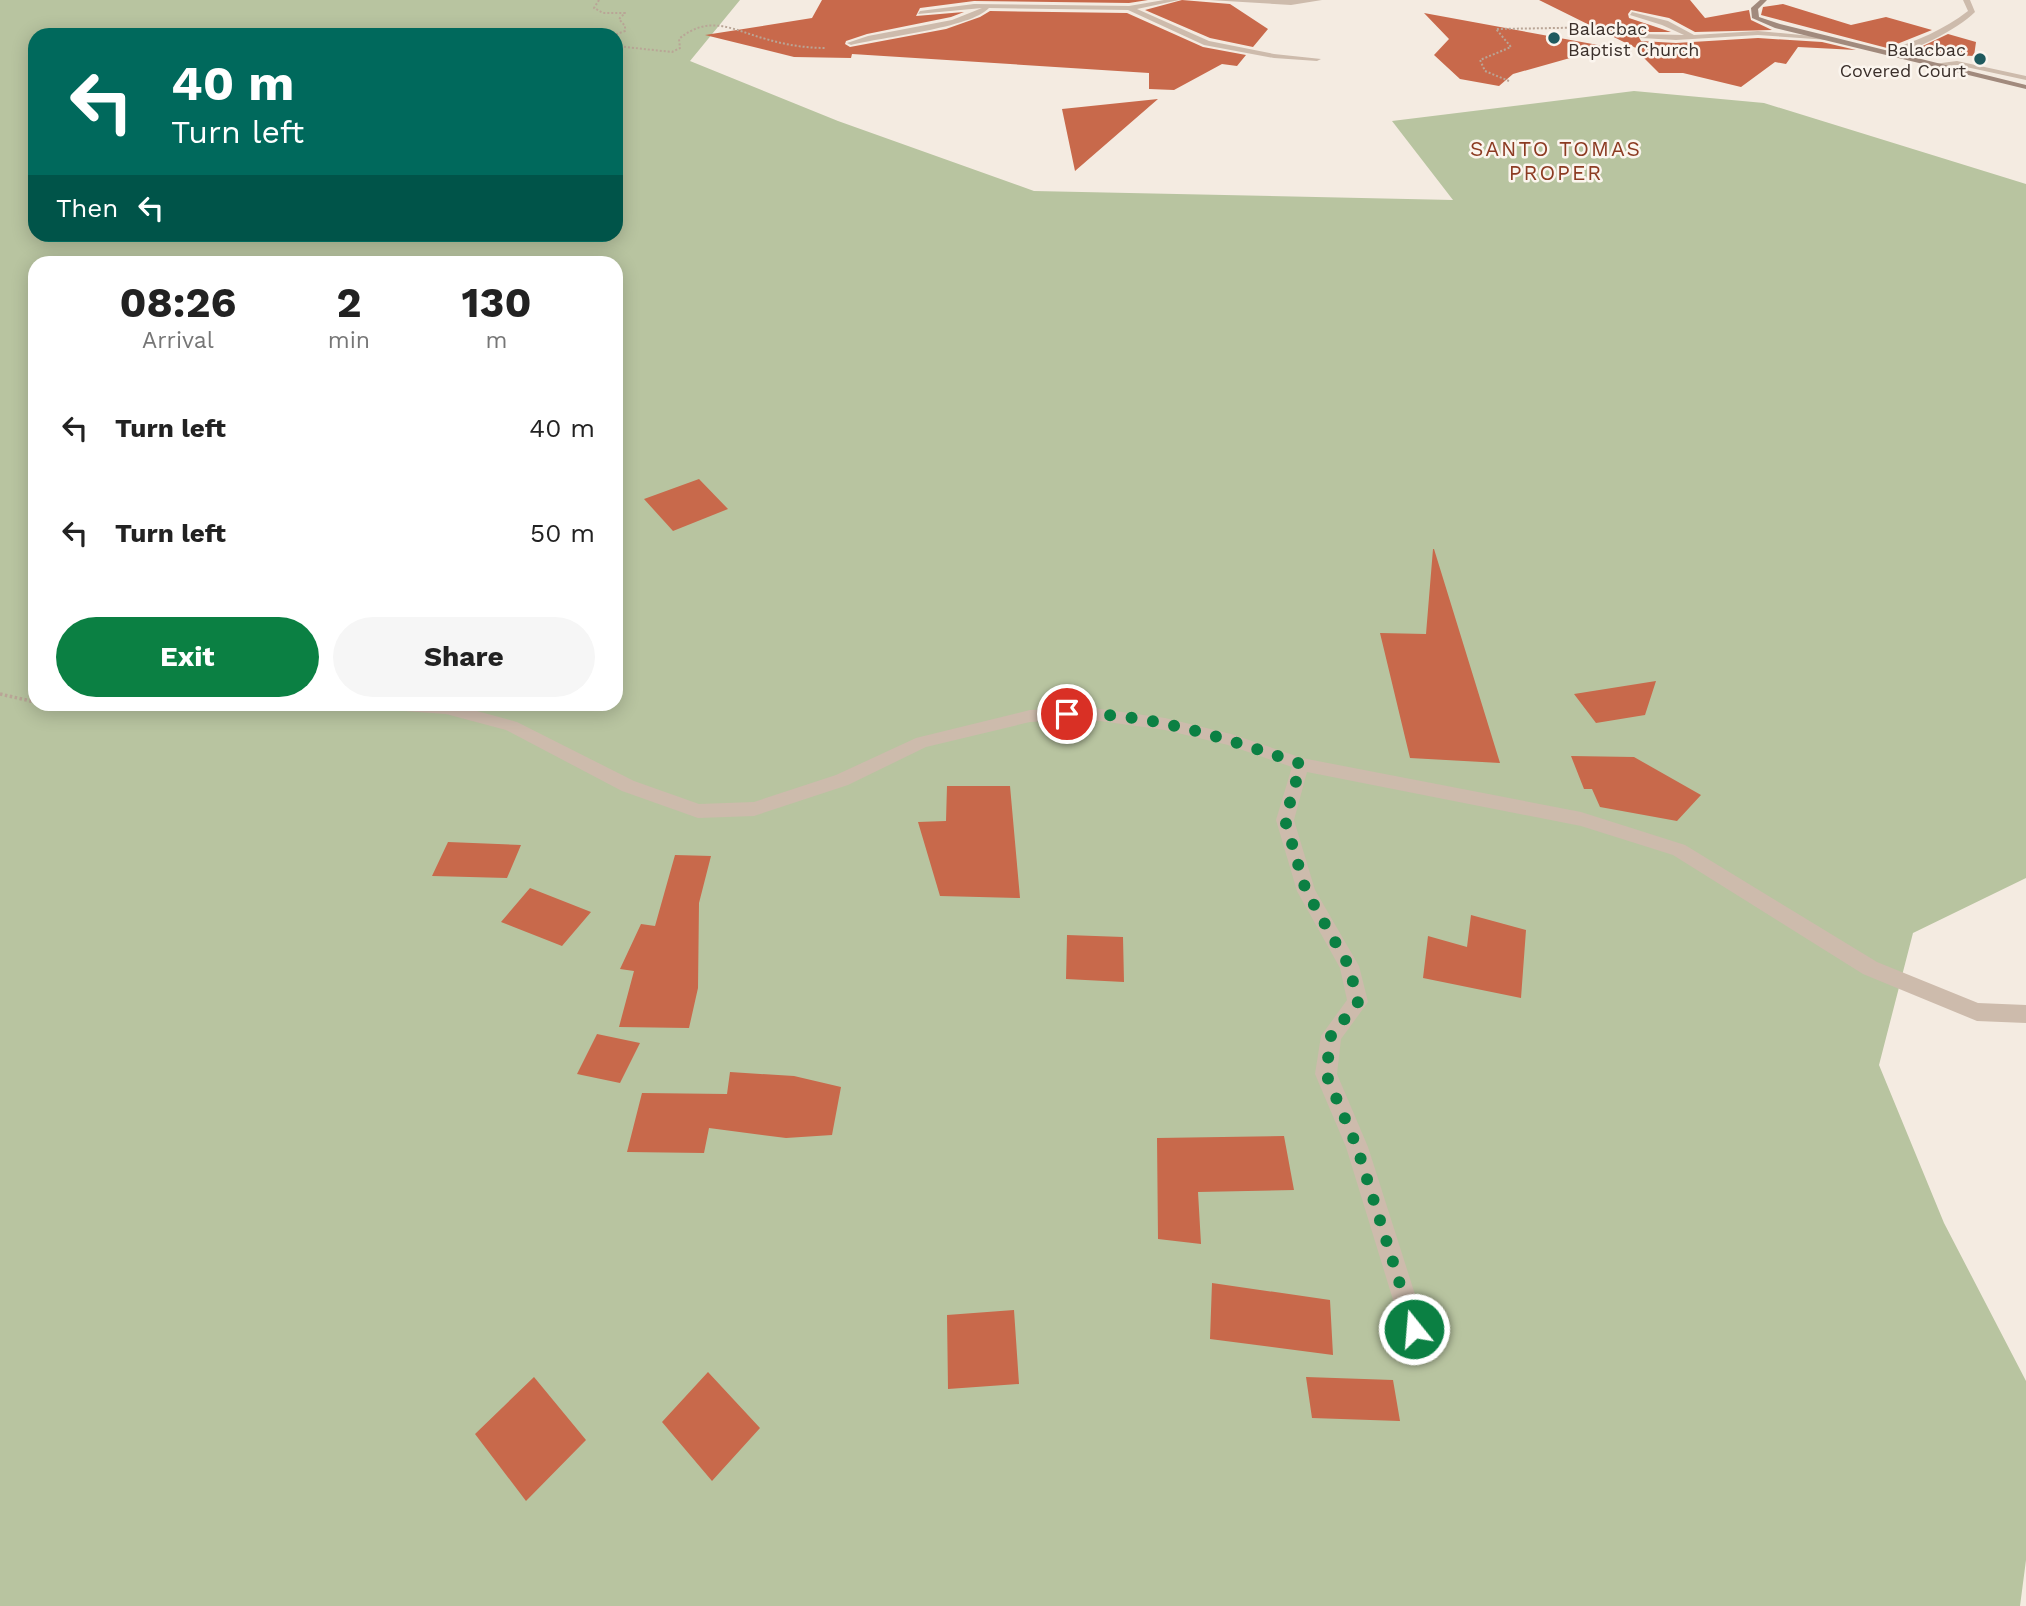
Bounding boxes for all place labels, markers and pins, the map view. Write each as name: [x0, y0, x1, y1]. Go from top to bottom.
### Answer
place label: Balacbac Baptist Church: [1568, 18, 1699, 60]
marker: Balacbac Baptist Church: [1546, 30, 1562, 46]
place label: Balacbac Covered Court: [1840, 39, 1966, 81]
marker: Balacbac Covered Court: [1972, 51, 1988, 67]
pin: [1037, 684, 1097, 744]

